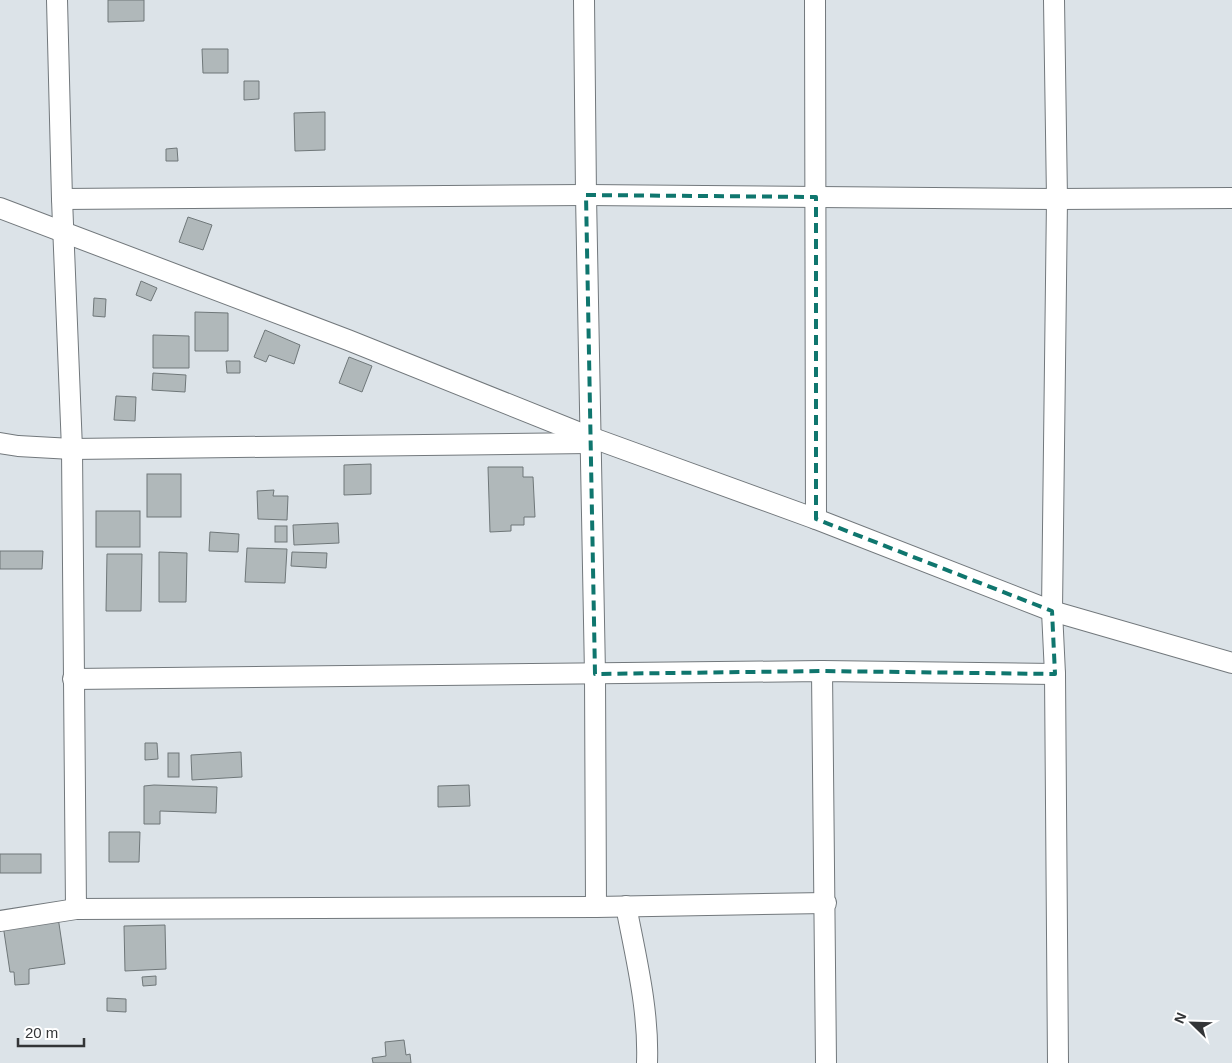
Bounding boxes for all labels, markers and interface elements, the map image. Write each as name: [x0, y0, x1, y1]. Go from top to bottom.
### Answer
north arrow: [1167, 998, 1217, 1048]
text: N: [1171, 1010, 1189, 1026]
scale bar: [18, 1016, 84, 1048]
text: 20 m: [25, 1024, 58, 1041]

